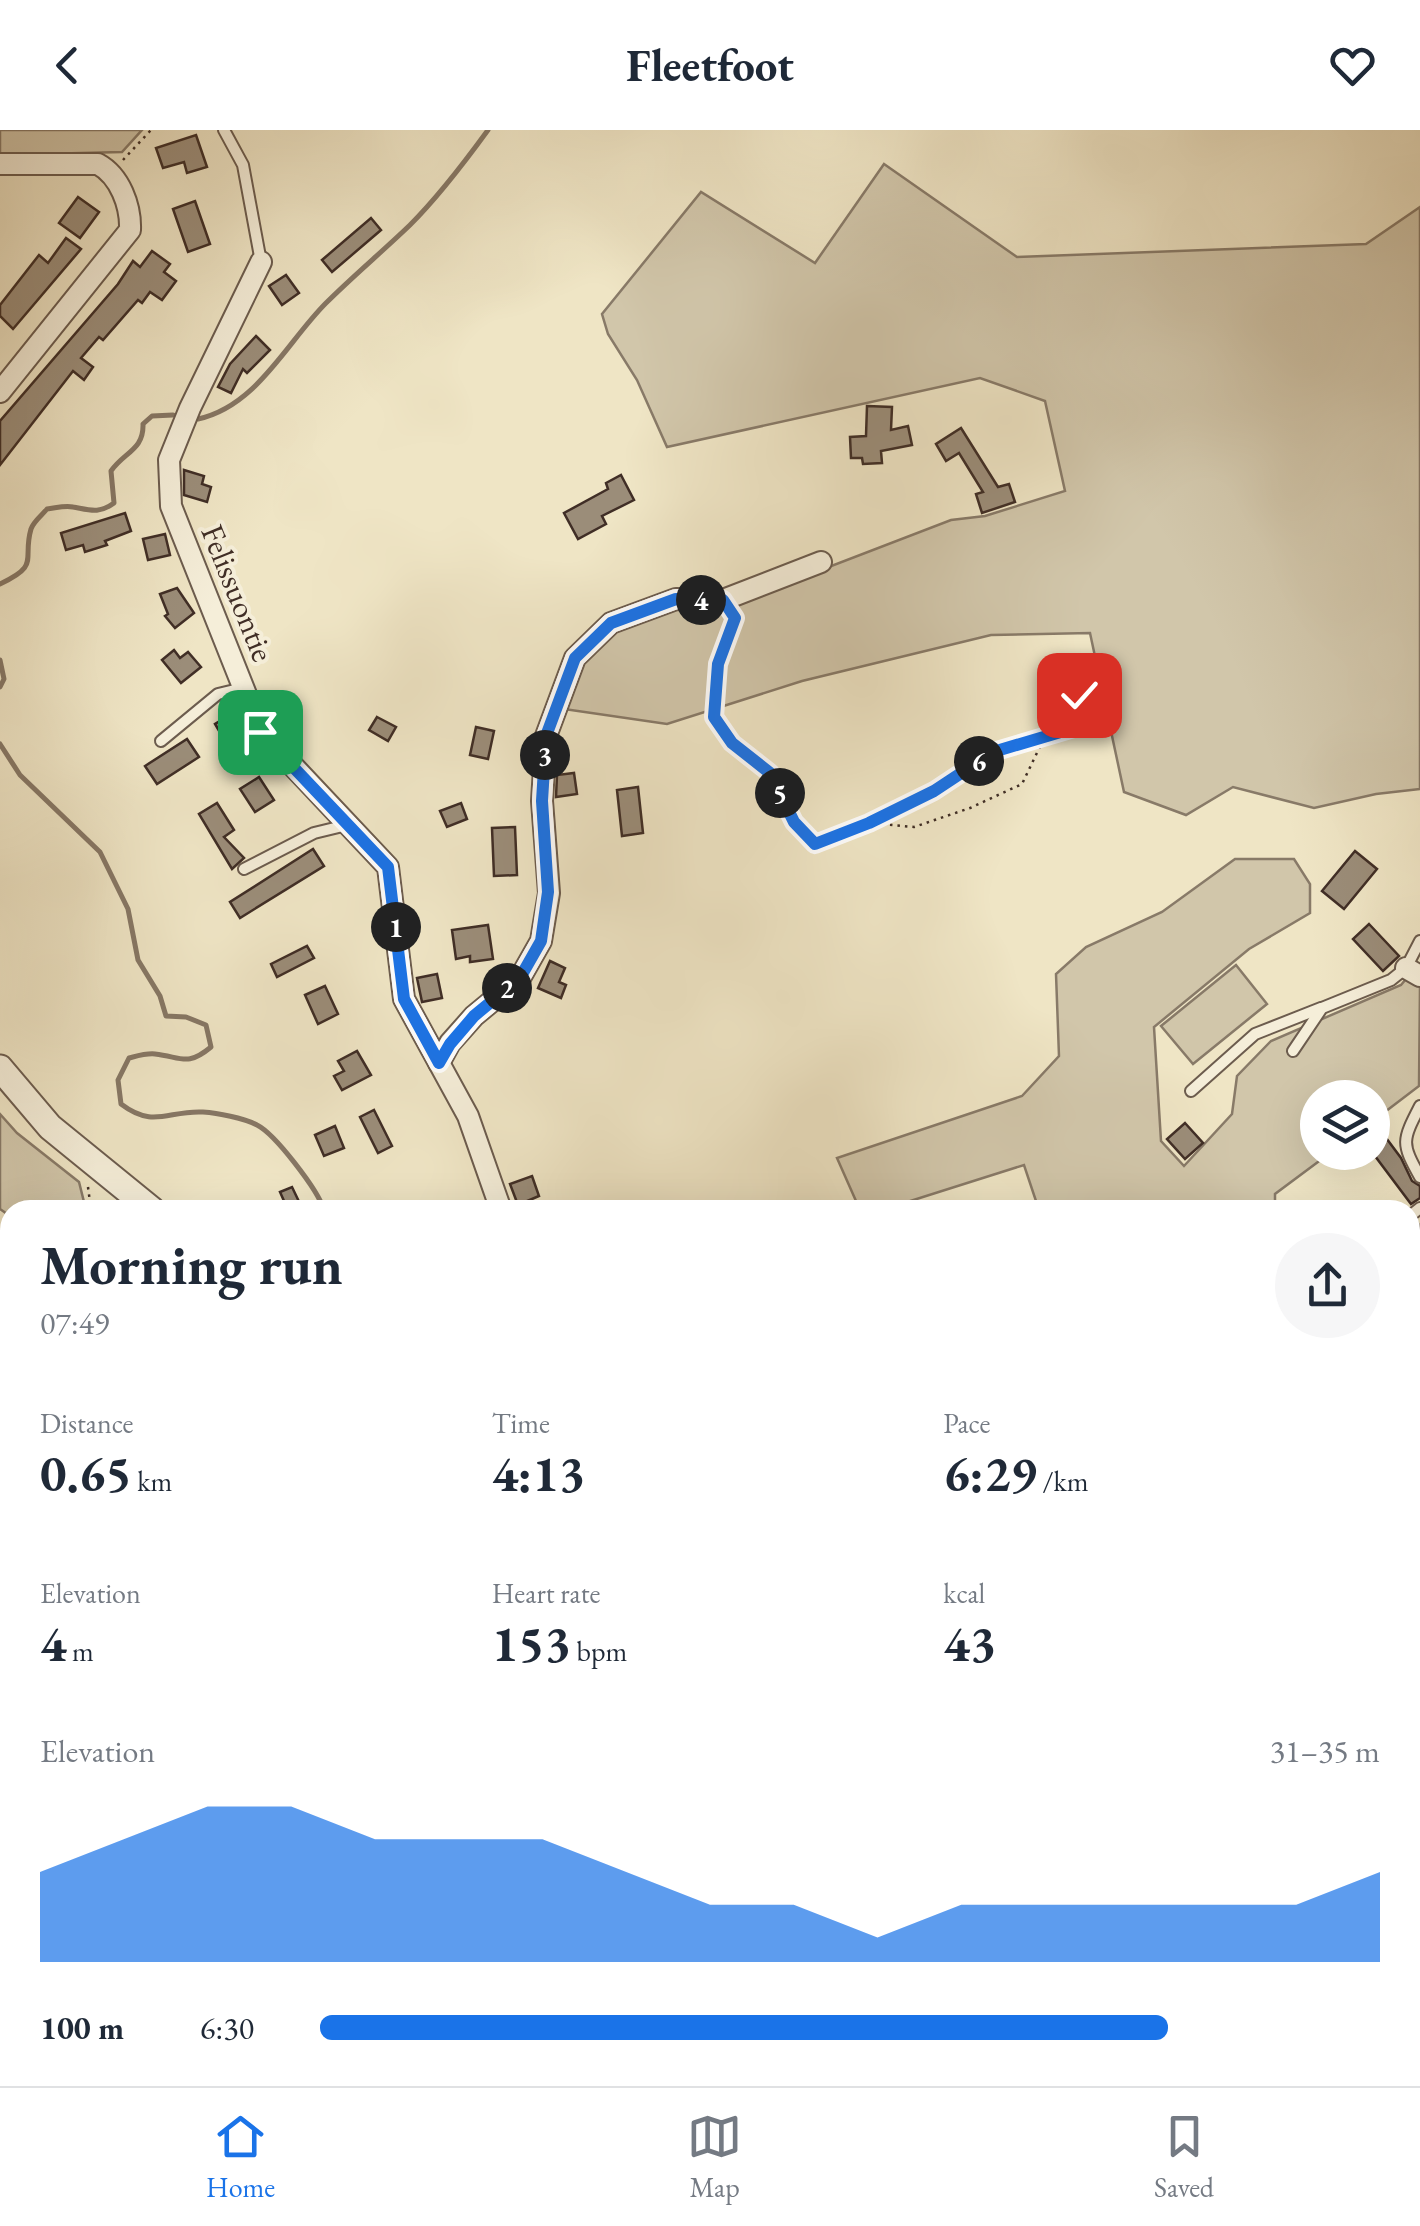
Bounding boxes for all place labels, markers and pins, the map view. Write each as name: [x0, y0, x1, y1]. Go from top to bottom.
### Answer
pin: 4: [676, 575, 726, 625]
pin: [1037, 653, 1122, 738]
pin: [218, 690, 303, 775]
pin: 3: [520, 730, 570, 780]
pin: 6: [954, 736, 1004, 786]
pin: 5: [755, 768, 805, 818]
pin: 1: [371, 902, 421, 952]
pin: 2: [482, 963, 532, 1013]

